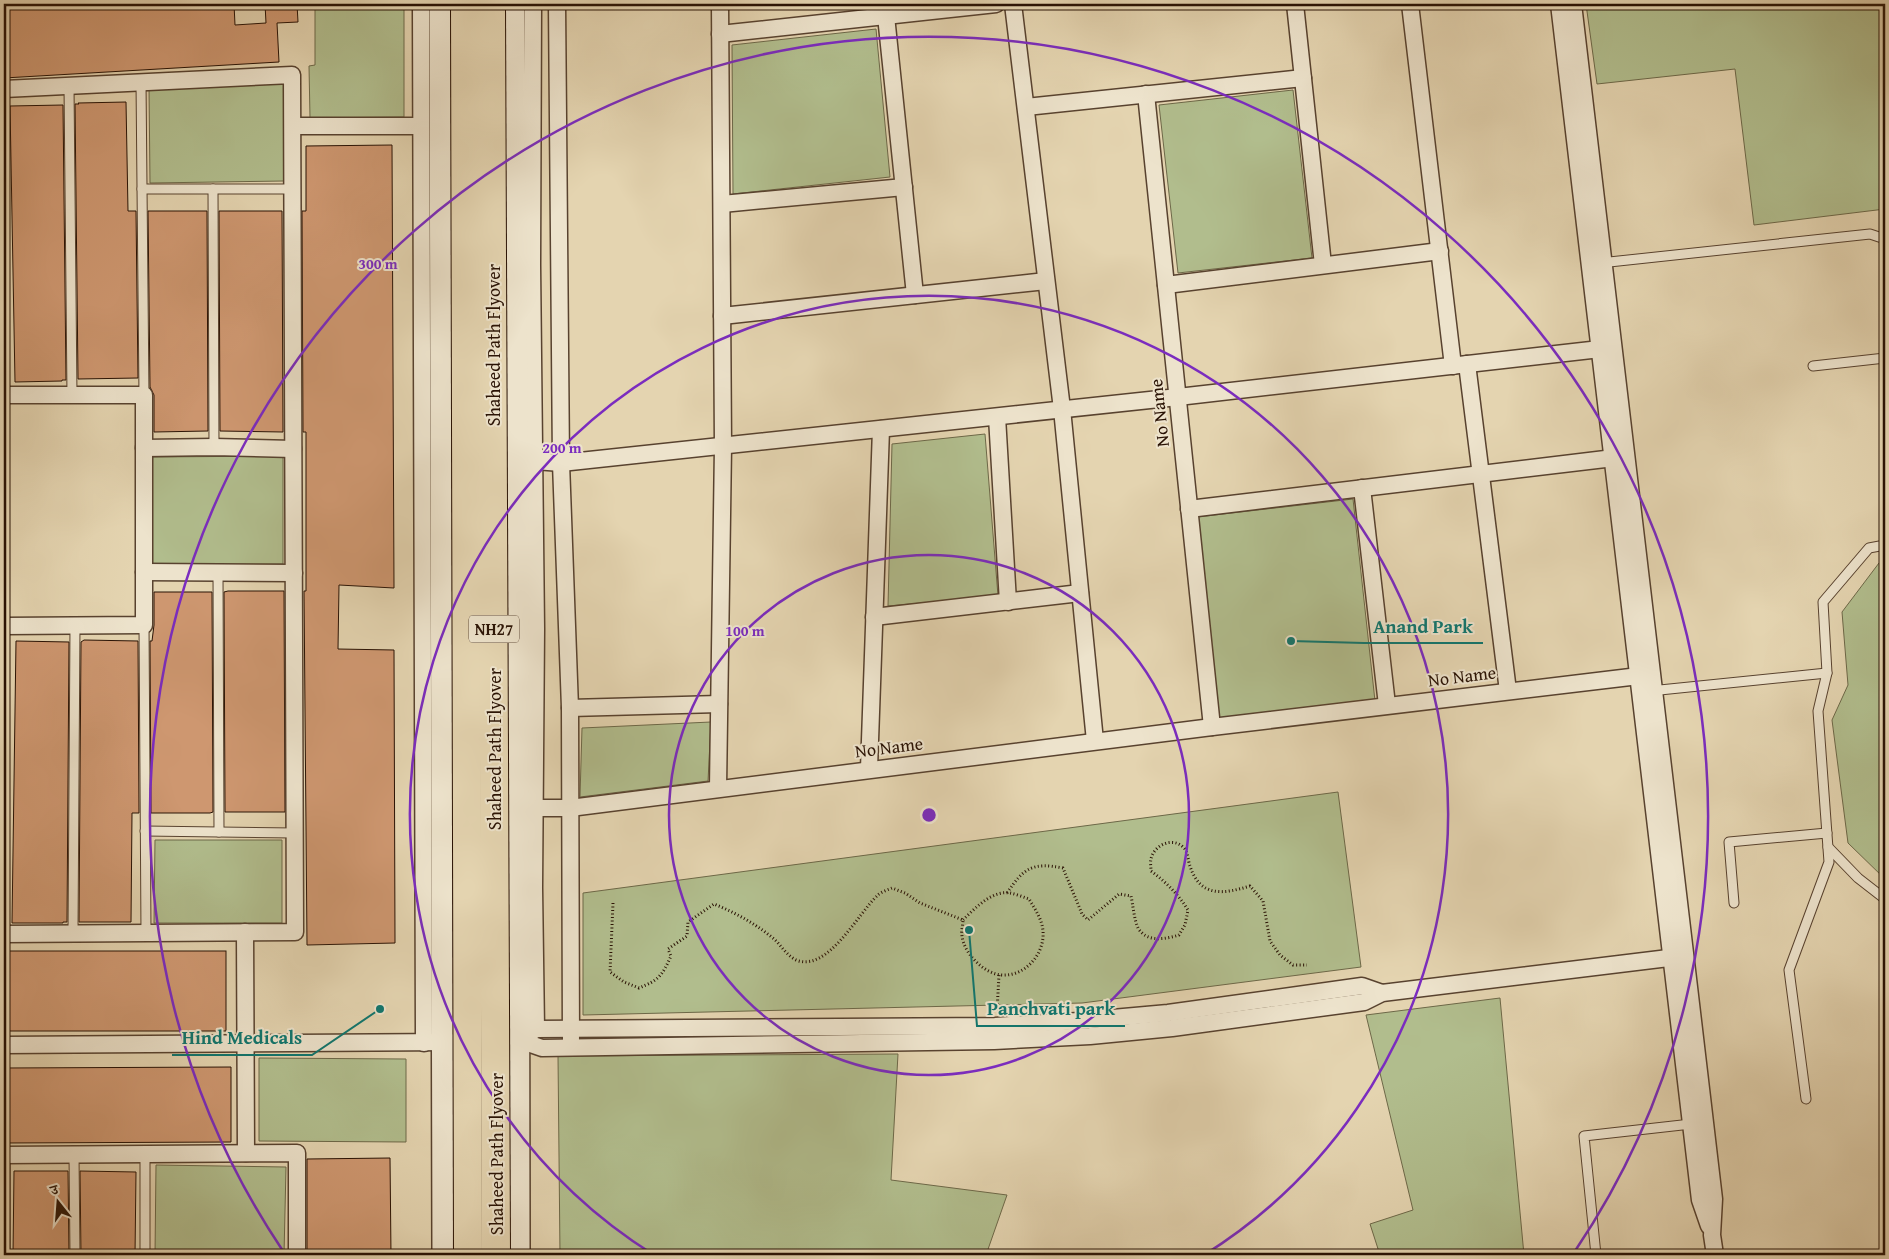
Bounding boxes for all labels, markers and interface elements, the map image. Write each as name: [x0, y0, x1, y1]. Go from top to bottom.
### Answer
text: 300 m: [358, 253, 398, 274]
street label: Shaheed Path Flyover: [480, 263, 507, 426]
street label: No Name: [1142, 378, 1176, 448]
text: 200 m: [542, 437, 582, 458]
callout: Anand Park: [1364, 609, 1483, 643]
text: Anand Park: [1373, 612, 1473, 640]
road number: NH27: [469, 616, 519, 642]
text: 100 m: [725, 620, 765, 641]
street label: No Name: [1426, 658, 1498, 694]
street label: Shaheed Path Flyover: [481, 667, 508, 830]
street label: No Name: [853, 729, 925, 765]
centre of rings: [920, 806, 938, 824]
callout: Panchvati park: [977, 992, 1125, 1026]
text: Panchvati park: [987, 994, 1115, 1022]
callout: Hind Medicals: [172, 1021, 312, 1055]
text: Hind Medicals: [182, 1023, 302, 1051]
street label: Shaheed Path Flyover: [483, 1072, 510, 1235]
north arrow: [32, 1176, 82, 1226]
text: उ: [47, 1179, 61, 1200]

